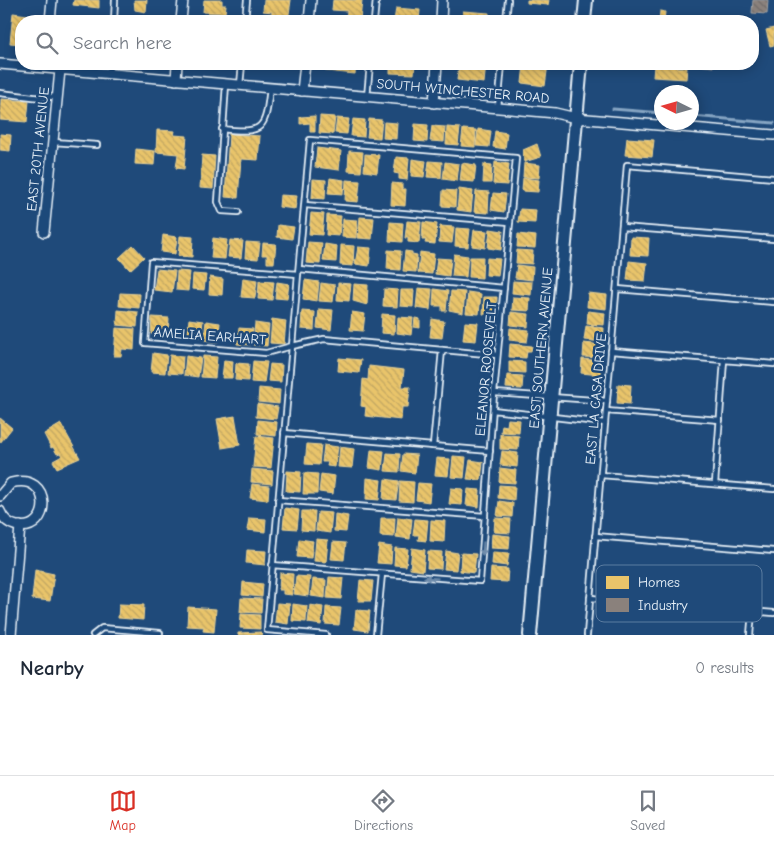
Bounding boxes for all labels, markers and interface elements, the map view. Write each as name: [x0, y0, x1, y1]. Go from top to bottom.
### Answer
search box: [15, 15, 759, 70]
icon: search: [33, 29, 61, 57]
text: Search here: [73, 32, 172, 54]
street label: SOUTH WINCHESTER ROAD: [376, 75, 550, 107]
north arrow: [654, 85, 699, 130]
street label: EAST 20TH AVENUE: [23, 86, 53, 212]
street label: EAST SOUTHERN AVENUE: [525, 267, 557, 429]
street label: ELEANOR ROOSEVELT: [472, 300, 500, 437]
street label: AMELIA EARHART: [153, 324, 267, 348]
street label: EAST LA CASA DRIVE: [582, 333, 610, 465]
one-way arrow: [478, 541, 486, 557]
legend: [596, 565, 762, 622]
one-way arrow: [423, 573, 439, 581]
text: Homes: [638, 574, 680, 591]
text: Industry: [638, 597, 688, 614]
text: Nearby: [20, 656, 84, 680]
text: 0 results: [695, 659, 754, 677]
tab: Map: [109, 787, 137, 834]
tab: Directions: [354, 787, 413, 834]
tab: Saved: [630, 787, 665, 834]

